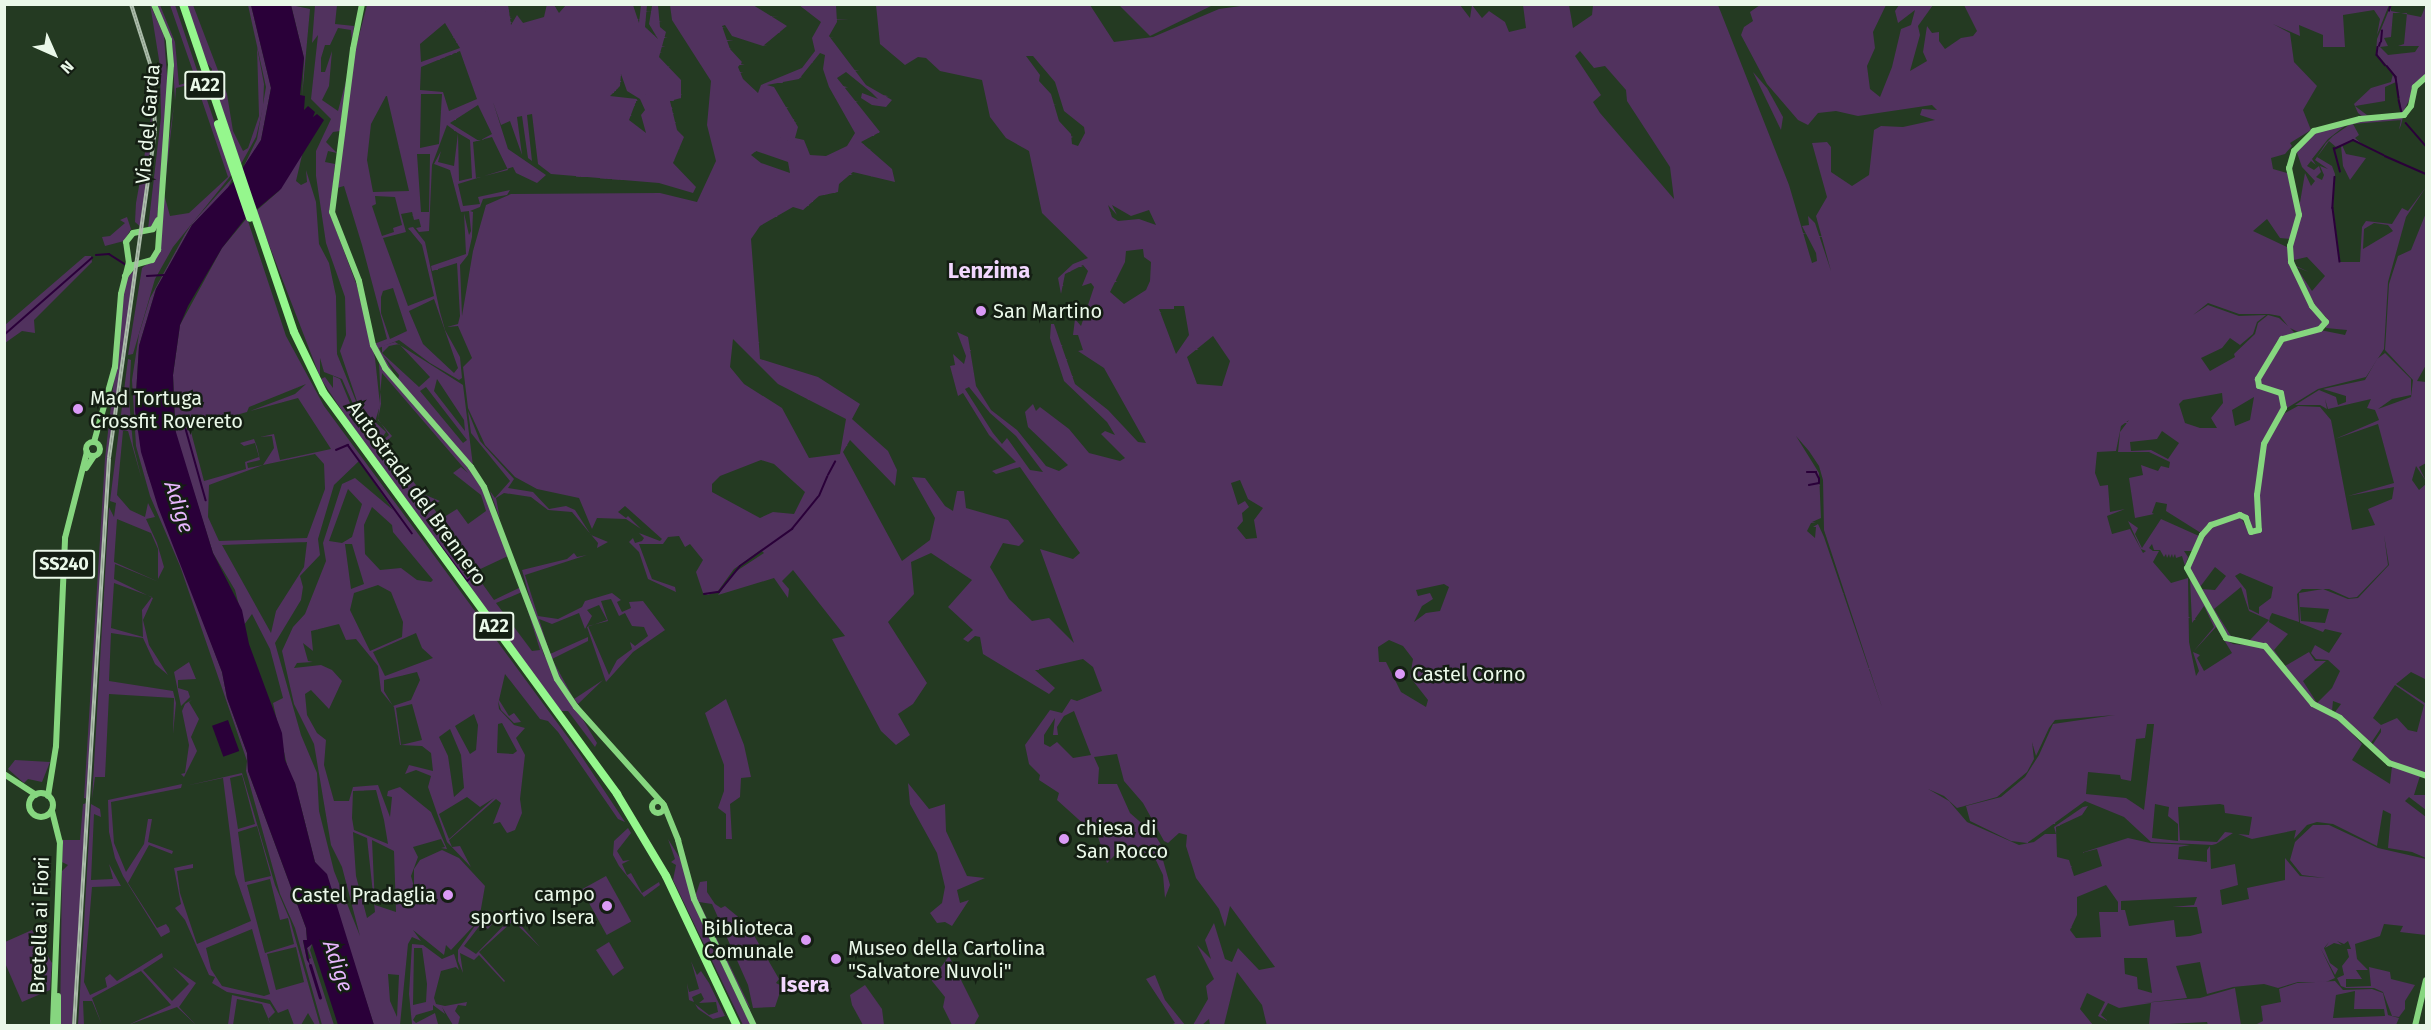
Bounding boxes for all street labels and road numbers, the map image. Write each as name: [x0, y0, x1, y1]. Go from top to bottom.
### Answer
street label: Via del Garda: [131, 63, 165, 185]
road number: A22: [184, 70, 226, 100]
street label: Autostrada del Brennero: [342, 396, 492, 590]
road number: SS240: [32, 549, 96, 579]
road number: A22: [473, 611, 515, 641]
street label: Bretella ai Fiori: [26, 856, 54, 994]

